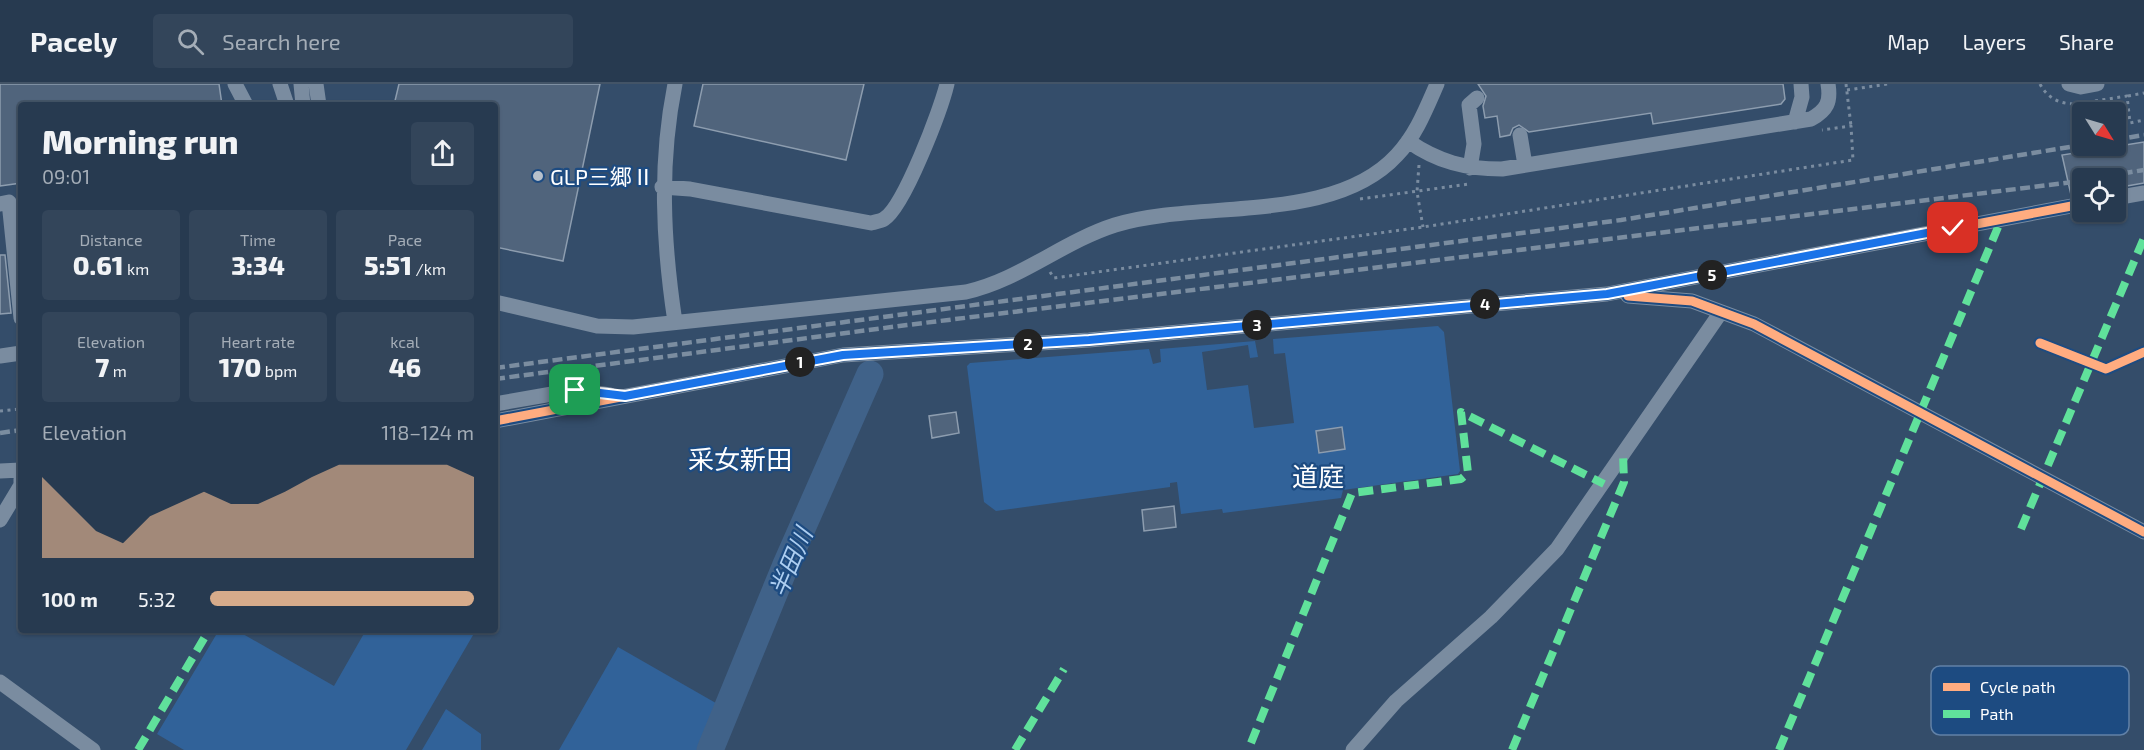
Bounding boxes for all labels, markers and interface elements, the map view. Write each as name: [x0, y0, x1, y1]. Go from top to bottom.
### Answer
search box: [153, 14, 573, 68]
text: Pacely: [30, 24, 117, 58]
icon: search: [174, 25, 207, 58]
text: Search here: [222, 28, 341, 54]
text: Map: [1887, 29, 1929, 54]
text: Layers: [1962, 29, 2026, 54]
text: Share: [2059, 29, 2114, 54]
north arrow: [2072, 102, 2126, 156]
map controls: [2072, 102, 2126, 222]
text: Morning run: [42, 121, 239, 161]
button: share: [411, 122, 474, 185]
place label: GLP三郷Ⅱ: [550, 163, 654, 189]
text: 09:01: [42, 164, 90, 188]
button: locate: [2072, 168, 2126, 222]
marker: GLP三郷Ⅱ: [531, 169, 545, 183]
pin: [1927, 202, 1978, 253]
icon: check: [1936, 211, 1969, 244]
text: Distance: [79, 230, 143, 249]
text: Time: [240, 230, 276, 249]
text: Pace: [388, 230, 422, 249]
text: 0.61: [73, 249, 123, 280]
text: 3:34: [231, 249, 285, 280]
text: 5:51: [364, 249, 412, 280]
text: km: [123, 259, 149, 278]
text: /km: [412, 259, 446, 278]
pin: 5: [1697, 260, 1727, 290]
text: 5: [1708, 265, 1716, 284]
pin: 4: [1470, 289, 1500, 319]
text: 4: [1480, 294, 1490, 313]
pin: 3: [1242, 310, 1272, 340]
text: 3: [1252, 315, 1262, 334]
pin: 2: [1013, 329, 1043, 359]
text: Elevation: [77, 332, 145, 351]
text: Heart rate: [221, 332, 295, 351]
text: kcal: [390, 332, 420, 351]
text: 2: [1023, 334, 1033, 353]
pin: 1: [785, 347, 815, 377]
text: 7: [95, 351, 109, 382]
text: 170: [219, 351, 261, 382]
text: 46: [389, 351, 421, 382]
text: 1: [797, 352, 803, 371]
text: m: [109, 361, 127, 380]
text: bpm: [261, 361, 297, 380]
pin: [549, 364, 600, 415]
icon: arrive: [558, 373, 591, 406]
text: Elevation: [42, 420, 127, 444]
text: 118–124 m: [381, 420, 474, 444]
district label: 采女新田: [688, 443, 792, 474]
district label: 道庭: [1292, 460, 1344, 491]
water label: 半田川: [763, 520, 819, 601]
text: 100 m: [42, 587, 98, 611]
text: 5:32: [138, 587, 176, 611]
legend: [1931, 666, 2129, 735]
text: Cycle path: [1980, 677, 2056, 696]
text: Path: [1980, 704, 2014, 723]

